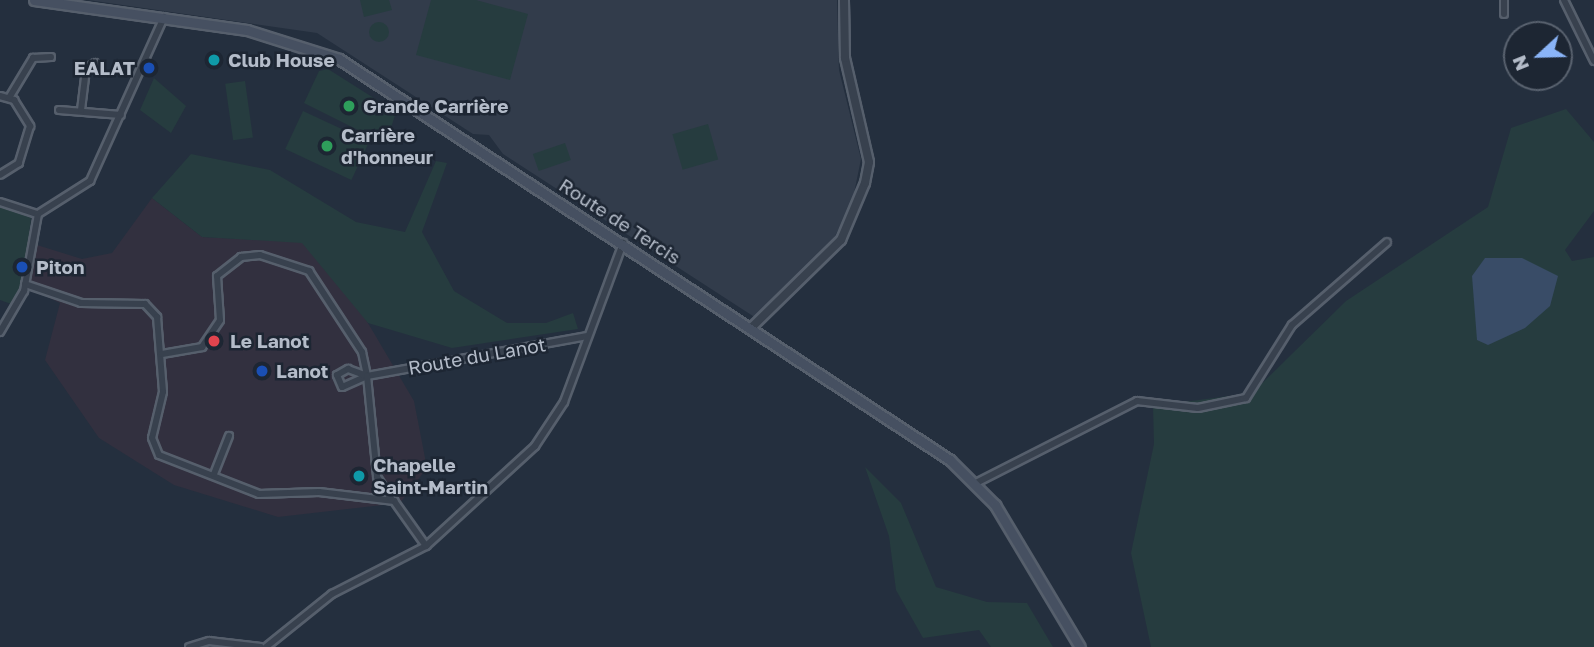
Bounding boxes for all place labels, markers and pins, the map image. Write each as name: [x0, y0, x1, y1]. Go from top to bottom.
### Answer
place label: Club House: [228, 49, 335, 71]
marker: Club House: [206, 52, 222, 68]
place label: EALAT: [74, 57, 135, 79]
marker: EALAT: [141, 60, 157, 76]
place label: Grande Carrière: [363, 95, 508, 117]
marker: Grande Carrière: [341, 98, 357, 114]
place label: Carrière d'honneur: [341, 124, 433, 168]
marker: Carrière d'honneur: [319, 138, 335, 154]
place label: Piton: [36, 256, 84, 278]
marker: Piton: [14, 259, 30, 275]
place label: Le Lanot: [230, 330, 309, 352]
marker: Le Lanot: [204, 331, 224, 351]
place label: Lanot: [276, 360, 328, 382]
marker: Lanot: [254, 363, 270, 379]
place label: Chapelle Saint-Martin: [373, 454, 488, 498]
marker: Chapelle Saint-Martin: [351, 468, 367, 484]

